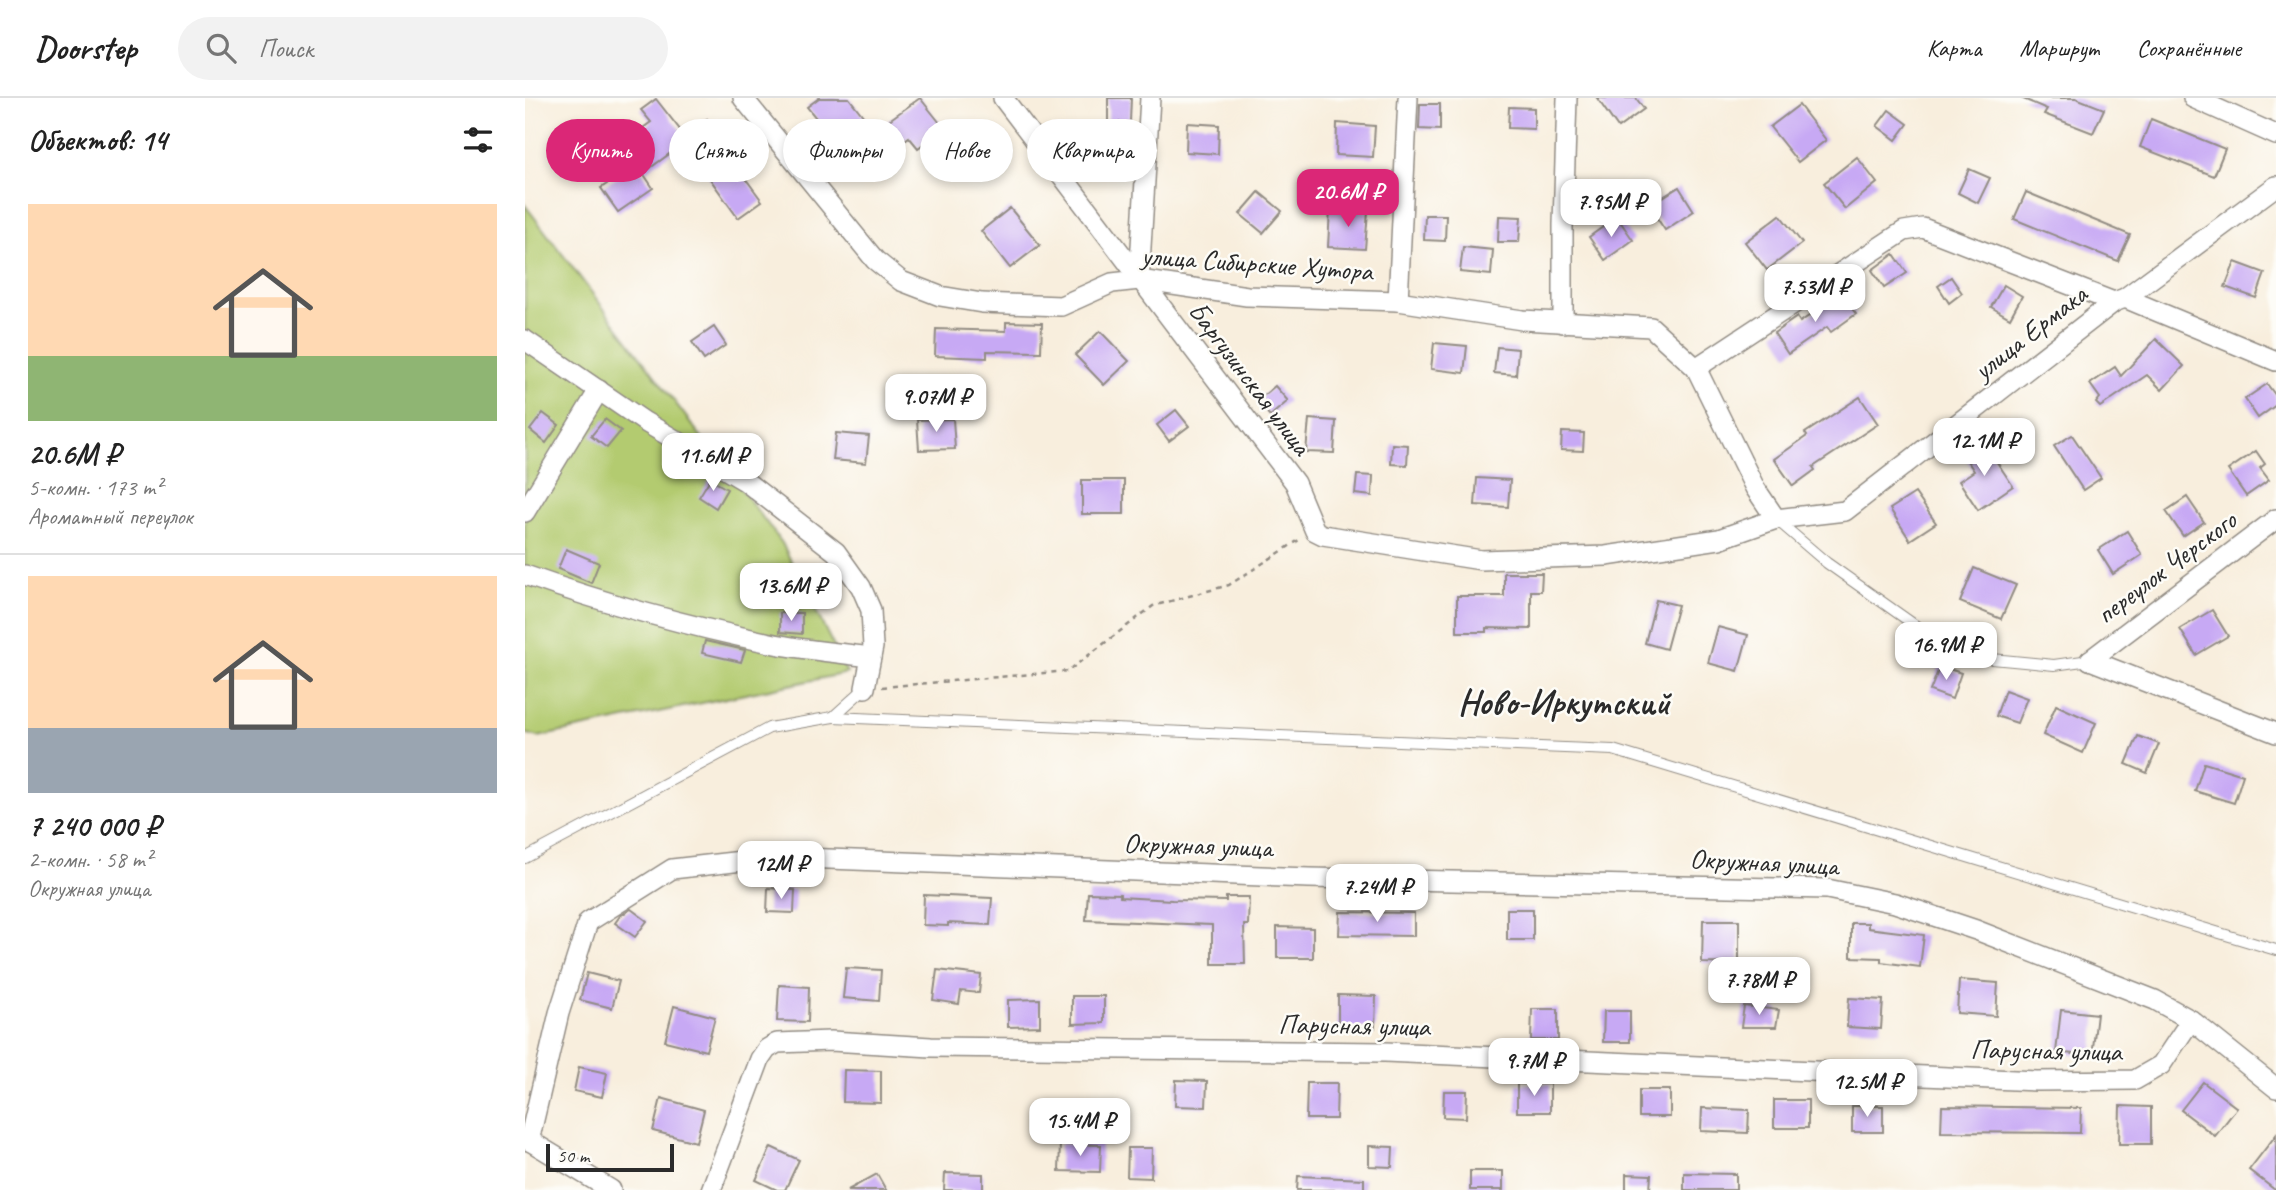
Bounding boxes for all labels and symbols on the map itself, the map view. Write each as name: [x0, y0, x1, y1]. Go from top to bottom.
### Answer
pin: 20.6M ₽: [1283, 170, 1413, 229]
pin: 7.95M ₽: [1546, 180, 1676, 239]
street label: улица Сибирские Хутора: [1138, 237, 1376, 289]
pin: 7.53M ₽: [1750, 264, 1880, 324]
street label: улица Ермака: [1965, 276, 2095, 389]
street label: Баргузинская улица: [1181, 294, 1320, 463]
pin: 9.07M ₽: [871, 374, 1001, 434]
pin: 12.1M ₽: [1919, 418, 2049, 478]
pin: 11.6M ₽: [648, 434, 778, 493]
street label: переулок Черского: [2089, 501, 2245, 631]
pin: 13.6M ₽: [726, 564, 856, 623]
pin: 16.9M ₽: [1881, 622, 2011, 682]
district label: Ново-Иркутский: [1458, 680, 1672, 725]
street label: Окружная улица: [1123, 825, 1276, 865]
street label: Окружная улица: [1689, 841, 1842, 884]
pin: 12M ₽: [732, 842, 830, 901]
pin: 7.24M ₽: [1312, 864, 1442, 924]
pin: 7.78M ₽: [1694, 958, 1824, 1017]
street label: Парусная улица: [1278, 1006, 1432, 1044]
street label: Парусная улица: [1970, 1031, 2124, 1069]
pin: 9.7M ₽: [1477, 1038, 1591, 1098]
pin: 12.5M ₽: [1802, 1060, 1932, 1119]
pin: 15.4M ₽: [1015, 1098, 1145, 1158]
scale bar: [546, 1141, 674, 1173]

